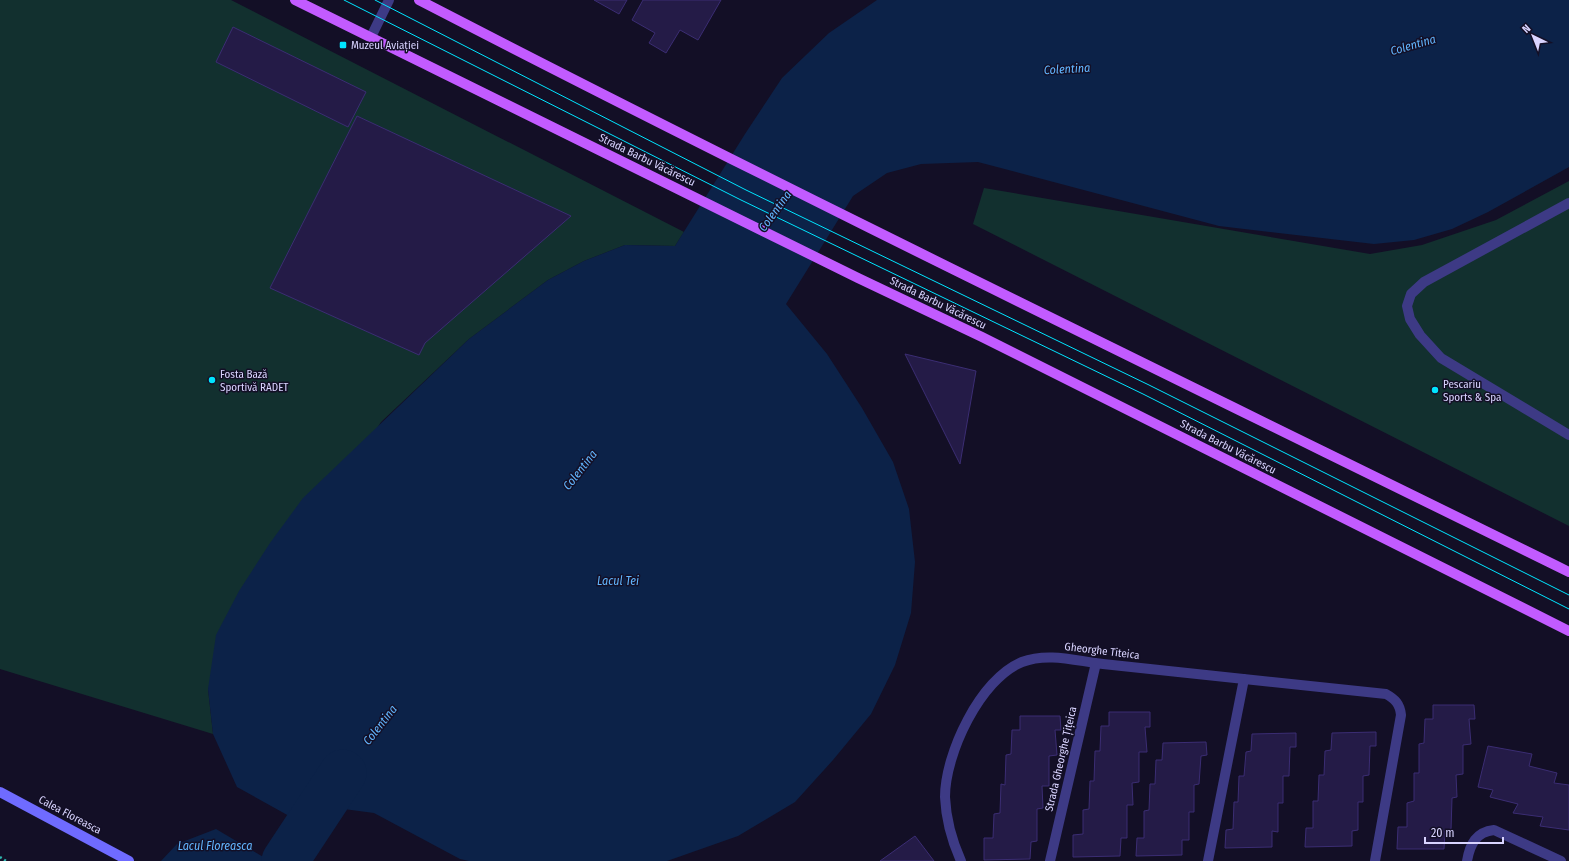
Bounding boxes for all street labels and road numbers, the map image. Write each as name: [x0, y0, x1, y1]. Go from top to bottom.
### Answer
street label: Strada Barbu Văcărescu: [597, 131, 697, 189]
street label: Strada Barbu Văcărescu: [888, 274, 988, 332]
street label: Strada Barbu Văcărescu: [1178, 417, 1278, 477]
street label: Gheorghe Titeica: [1064, 640, 1140, 662]
street label: Strada Gheorghe Țițeica: [1043, 705, 1080, 813]
street label: Calea Floreasca: [36, 793, 104, 837]

